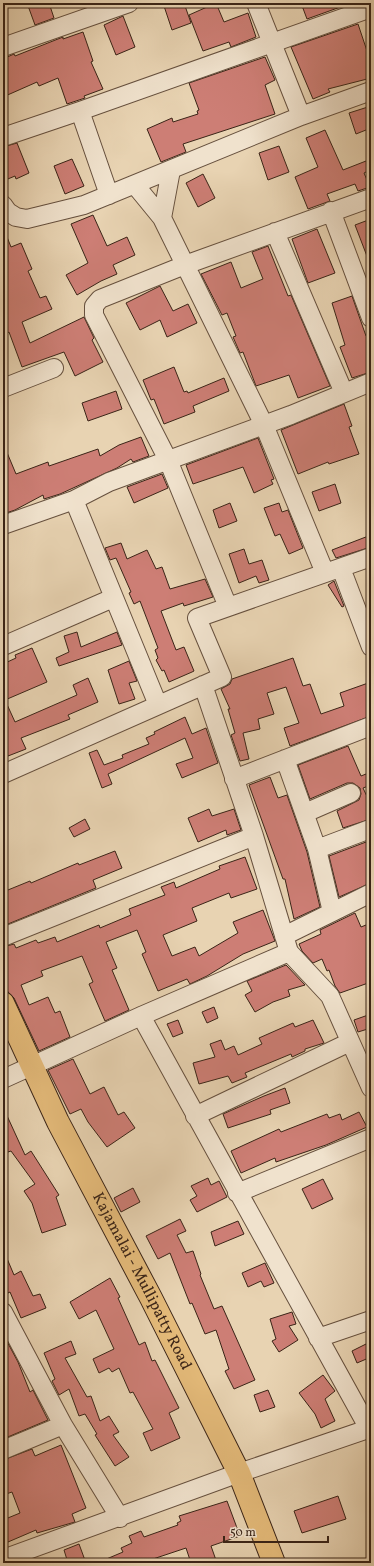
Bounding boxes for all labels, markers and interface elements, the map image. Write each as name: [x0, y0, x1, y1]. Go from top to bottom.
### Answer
street label: Kajamalai - Mullipatty Road: [86, 1189, 196, 1374]
scale bar: [224, 1518, 328, 1544]
text: 50 m: [230, 1525, 256, 1541]

